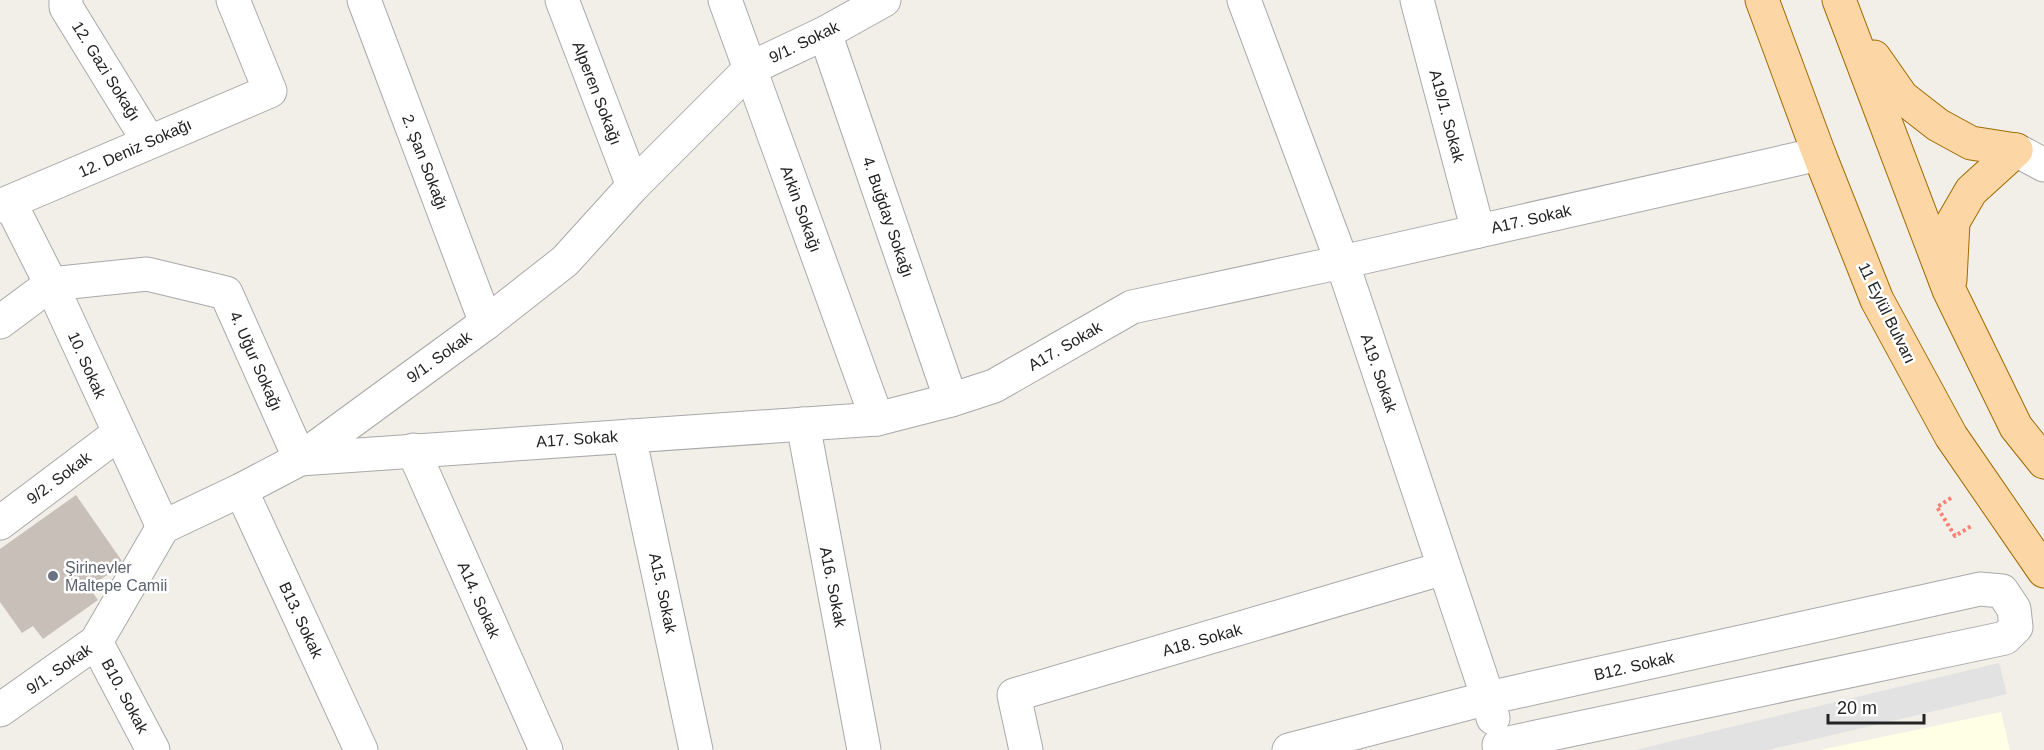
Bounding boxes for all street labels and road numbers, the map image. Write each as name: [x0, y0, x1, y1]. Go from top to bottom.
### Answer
street label: 9/1. Sokak: [766, 17, 843, 66]
street label: 12. Gazi Sokağı: [69, 18, 143, 124]
street label: Alperen Sokağı: [569, 39, 625, 147]
street label: A19/1. Sokak: [1426, 68, 1468, 165]
street label: 2. Şan Sokağı: [399, 112, 451, 212]
street label: 12. Deniz Sokağı: [76, 115, 194, 181]
street label: 4. Buğday Sokağı: [859, 155, 917, 279]
street label: Arkin Sokağı: [777, 163, 825, 255]
street label: A17. Sokak: [1489, 201, 1574, 236]
street label: 11 Eylül Bulvarı: [1855, 260, 1919, 366]
street label: 4. Uğur Sokağı: [227, 309, 285, 413]
street label: A17. Sokak: [1025, 318, 1106, 374]
street label: 9/1. Sokak: [403, 327, 475, 386]
street label: 10. Sokak: [65, 329, 110, 402]
street label: A19. Sokak: [1358, 332, 1401, 415]
street label: A17. Sokak: [536, 428, 619, 450]
street label: 9/2. Sokak: [24, 448, 95, 508]
street label: A16. Sokak: [817, 545, 849, 630]
street label: A15. Sokak: [646, 551, 680, 636]
street label: A14. Sokak: [455, 559, 504, 642]
street label: B13. Sokak: [276, 579, 326, 662]
street label: A18. Sokak: [1160, 620, 1245, 659]
street label: 9/1. Sokak: [23, 640, 96, 698]
street label: B12. Sokak: [1592, 648, 1677, 683]
street label: B10. Sokak: [98, 656, 152, 737]

